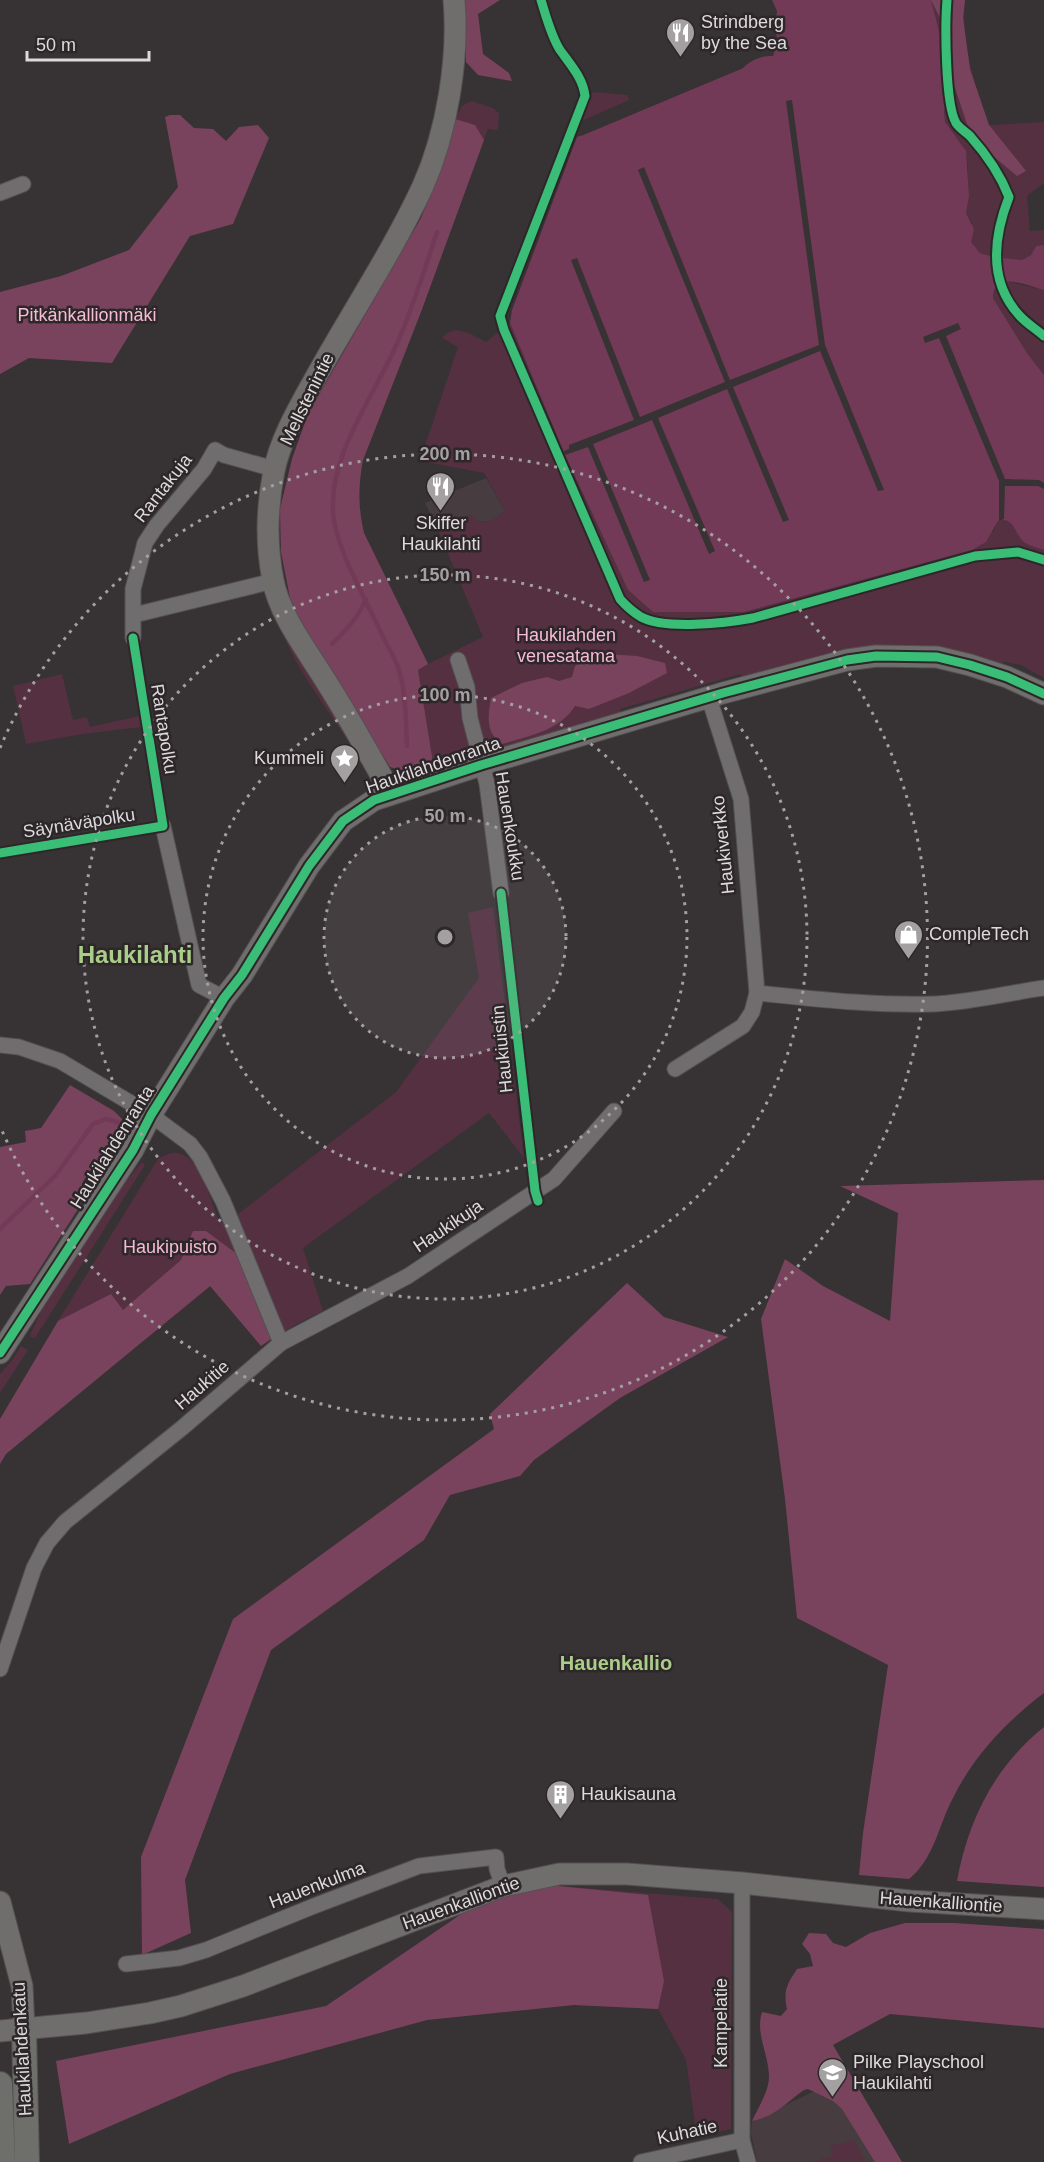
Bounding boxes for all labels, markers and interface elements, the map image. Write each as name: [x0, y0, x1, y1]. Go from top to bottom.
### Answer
place label: Strindberg by the Sea: [701, 12, 788, 53]
restaurant icon: Strindberg by the Sea: [664, 16, 696, 58]
scale bar: [27, 24, 148, 62]
text: 50 m: [36, 35, 76, 55]
park label: Pitkänkallionmäki: [17, 305, 157, 325]
street label: Mellstenintie: [276, 350, 338, 448]
text: 200 m: [419, 444, 471, 464]
street label: Rantakuja: [130, 449, 196, 526]
restaurant icon: Skiffer Haukilahti: [425, 470, 457, 512]
place label: Skiffer Haukilahti: [401, 513, 481, 554]
text: 150 m: [419, 565, 471, 585]
park label: Haukilahden venesatama: [516, 625, 616, 666]
street label: Rantapolku: [147, 682, 181, 776]
text: 100 m: [419, 685, 471, 705]
street label: Haukilahdenranta: [363, 732, 504, 797]
place icon: Kummeli: [329, 742, 361, 784]
place label: Kummeli: [254, 748, 324, 768]
street label: Hauenkoukku: [492, 770, 528, 882]
street label: Haukiverkko: [708, 795, 738, 895]
street label: Säynäväpolku: [22, 804, 136, 842]
text: 50 m: [424, 806, 466, 826]
shop icon: CompleTech: [892, 918, 924, 960]
place label: CompleTech: [929, 924, 1029, 944]
centre of rings: [435, 927, 455, 947]
district label: Haukilahti: [78, 941, 192, 968]
street label: Haukiuistin: [487, 1004, 517, 1094]
street label: Haukilahdenranta: [66, 1081, 158, 1212]
street label: Haukikuja: [410, 1195, 487, 1256]
park label: Haukipuisto: [123, 1237, 217, 1257]
street label: Haukitie: [171, 1356, 233, 1414]
district label: Hauenkallio: [560, 1652, 672, 1674]
building icon: Haukisauna: [544, 1778, 576, 1820]
place label: Haukisauna: [581, 1784, 677, 1804]
street label: Hauenkulma: [266, 1857, 369, 1912]
street label: Hauenkalliontie: [400, 1873, 522, 1933]
street label: Hauenkalliontie: [879, 1888, 1003, 1916]
street label: Kampelatie: [711, 1978, 731, 2068]
street label: Haukilahdenkatu: [9, 1982, 35, 2116]
place label: Pilke Playschool Haukilahti: [853, 2052, 984, 2093]
school or university icon: Pilke Playschool Haukilahti: [816, 2056, 848, 2098]
street label: Kuhatie: [655, 2116, 719, 2148]

